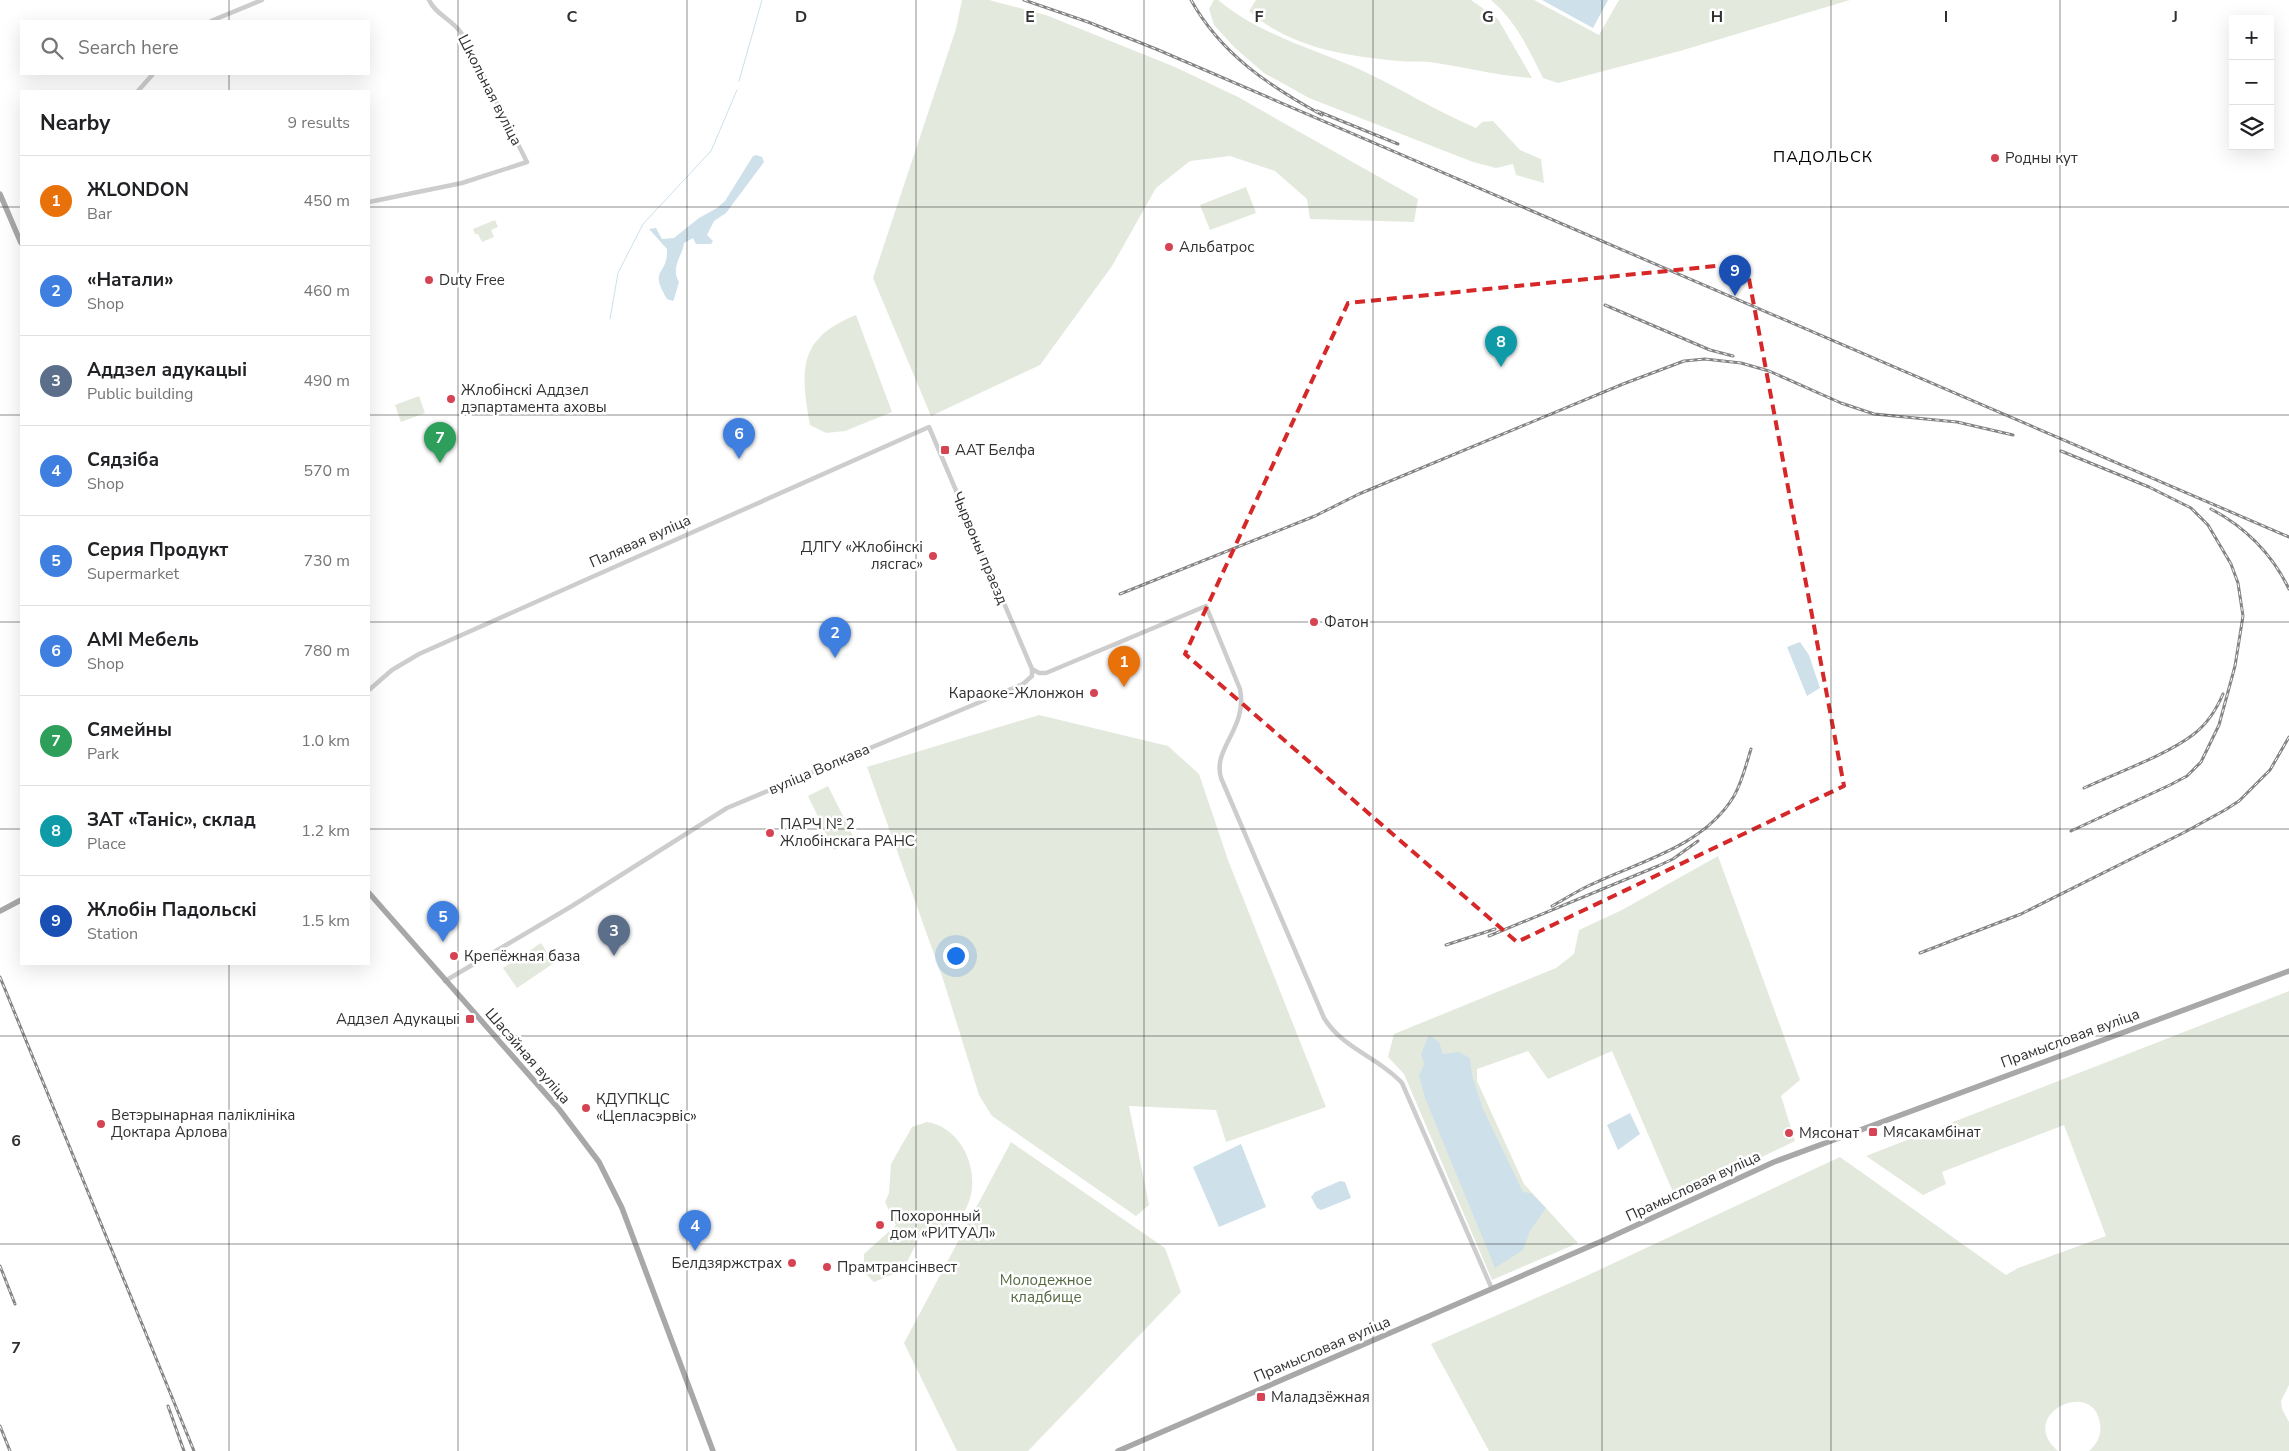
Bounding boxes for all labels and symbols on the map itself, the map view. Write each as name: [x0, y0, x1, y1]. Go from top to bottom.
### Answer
text: C: [567, 6, 578, 28]
text: D: [795, 6, 807, 28]
text: E: [1025, 6, 1035, 28]
text: F: [1255, 6, 1264, 28]
text: G: [1482, 6, 1494, 28]
text: H: [1711, 6, 1723, 28]
text: I: [1944, 6, 1948, 28]
text: J: [2171, 6, 2178, 28]
street label: Школьная вуліца: [453, 31, 527, 149]
district label: ПАДОЛЬСК: [1773, 146, 1873, 168]
place label: Родны кут: [2005, 148, 2078, 168]
marker: Родны кут: [1989, 152, 2001, 164]
place label: Альбатрос: [1179, 237, 1254, 257]
marker: Альбатрос: [1163, 241, 1175, 253]
pin: 9: [1719, 255, 1751, 296]
place label: Duty Free: [439, 270, 505, 290]
marker: Duty Free: [423, 274, 435, 286]
pin: 8: [1485, 326, 1517, 367]
place label: Жлобінскі Аддзел дэпартамента аховы: [461, 380, 607, 417]
marker: Жлобінскі Аддзел дэпартамента аховы: [445, 393, 457, 405]
pin: 6: [723, 418, 755, 459]
pin: 7: [424, 422, 456, 463]
place label: ААТ Белфа: [955, 440, 1035, 460]
marker: ААТ Белфа: [939, 444, 951, 456]
street label: Чырвоны праезд: [947, 489, 1013, 608]
street label: Палявая вуліца: [586, 510, 694, 572]
place label: ДЛГУ «Жлобінскі лясгас»: [801, 537, 923, 574]
marker: ДЛГУ «Жлобінскі лясгас»: [927, 550, 939, 562]
place label: Фатон: [1324, 612, 1369, 632]
marker: Фатон: [1308, 616, 1320, 628]
pin: 2: [819, 617, 851, 658]
pin: 1: [1108, 646, 1140, 687]
place label: Караоке-Жлонжон: [949, 683, 1084, 703]
marker: Караоке-Жлонжон: [1088, 687, 1100, 699]
street label: вуліца Волкава: [765, 739, 873, 799]
place label: ПАРЧ № 2 Жлобінскага РАНС: [780, 814, 915, 851]
marker: ПАРЧ № 2 Жлобінскага РАНС: [764, 827, 776, 839]
pin: 5: [427, 901, 459, 942]
pin: 3: [598, 915, 630, 956]
your location: [943, 943, 969, 969]
place label: Крепёжная база: [464, 946, 580, 966]
marker: Крепёжная база: [448, 950, 460, 962]
street label: Шасэйная вуліца: [481, 1004, 575, 1108]
street label: Прамысловая вуліца: [1998, 1004, 2142, 1072]
place label: Аддзел Адукацыі: [336, 1009, 460, 1029]
marker: Аддзел Адукацыі: [464, 1013, 476, 1025]
place label: КДУПКЦС «Цепласэрвіс»: [596, 1089, 697, 1126]
marker: КДУПКЦС «Цепласэрвіс»: [580, 1102, 592, 1114]
place label: Ветэрынарная паліклініка Доктара Арлова: [111, 1105, 295, 1142]
marker: Ветэрынарная паліклініка Доктара Арлова: [95, 1118, 107, 1130]
place label: Мясакамбінат: [1883, 1122, 1981, 1142]
place label: Мясонат: [1799, 1123, 1859, 1143]
marker: Мясакамбінат: [1867, 1126, 1879, 1138]
marker: Мясонат: [1783, 1127, 1795, 1139]
text: 6: [11, 1130, 21, 1152]
street label: Прамысловая вуліца: [1622, 1146, 1764, 1226]
place label: Похоронный дом «РИТУАЛ»: [890, 1206, 996, 1243]
pin: 4: [679, 1210, 711, 1251]
marker: Похоронный дом «РИТУАЛ»: [874, 1219, 886, 1231]
place label: Белдзяржстрах: [672, 1253, 782, 1273]
marker: Белдзяржстрах: [786, 1257, 798, 1269]
place label: Прамтрансінвест: [837, 1257, 958, 1277]
marker: Прамтрансінвест: [821, 1261, 833, 1273]
park label: Молодежное кладбище: [1000, 1270, 1092, 1307]
street label: Прамысловая вуліца: [1251, 1311, 1393, 1387]
text: 7: [11, 1337, 21, 1359]
place label: Маладзёжная: [1271, 1387, 1370, 1407]
marker: Маладзёжная: [1255, 1391, 1267, 1403]

